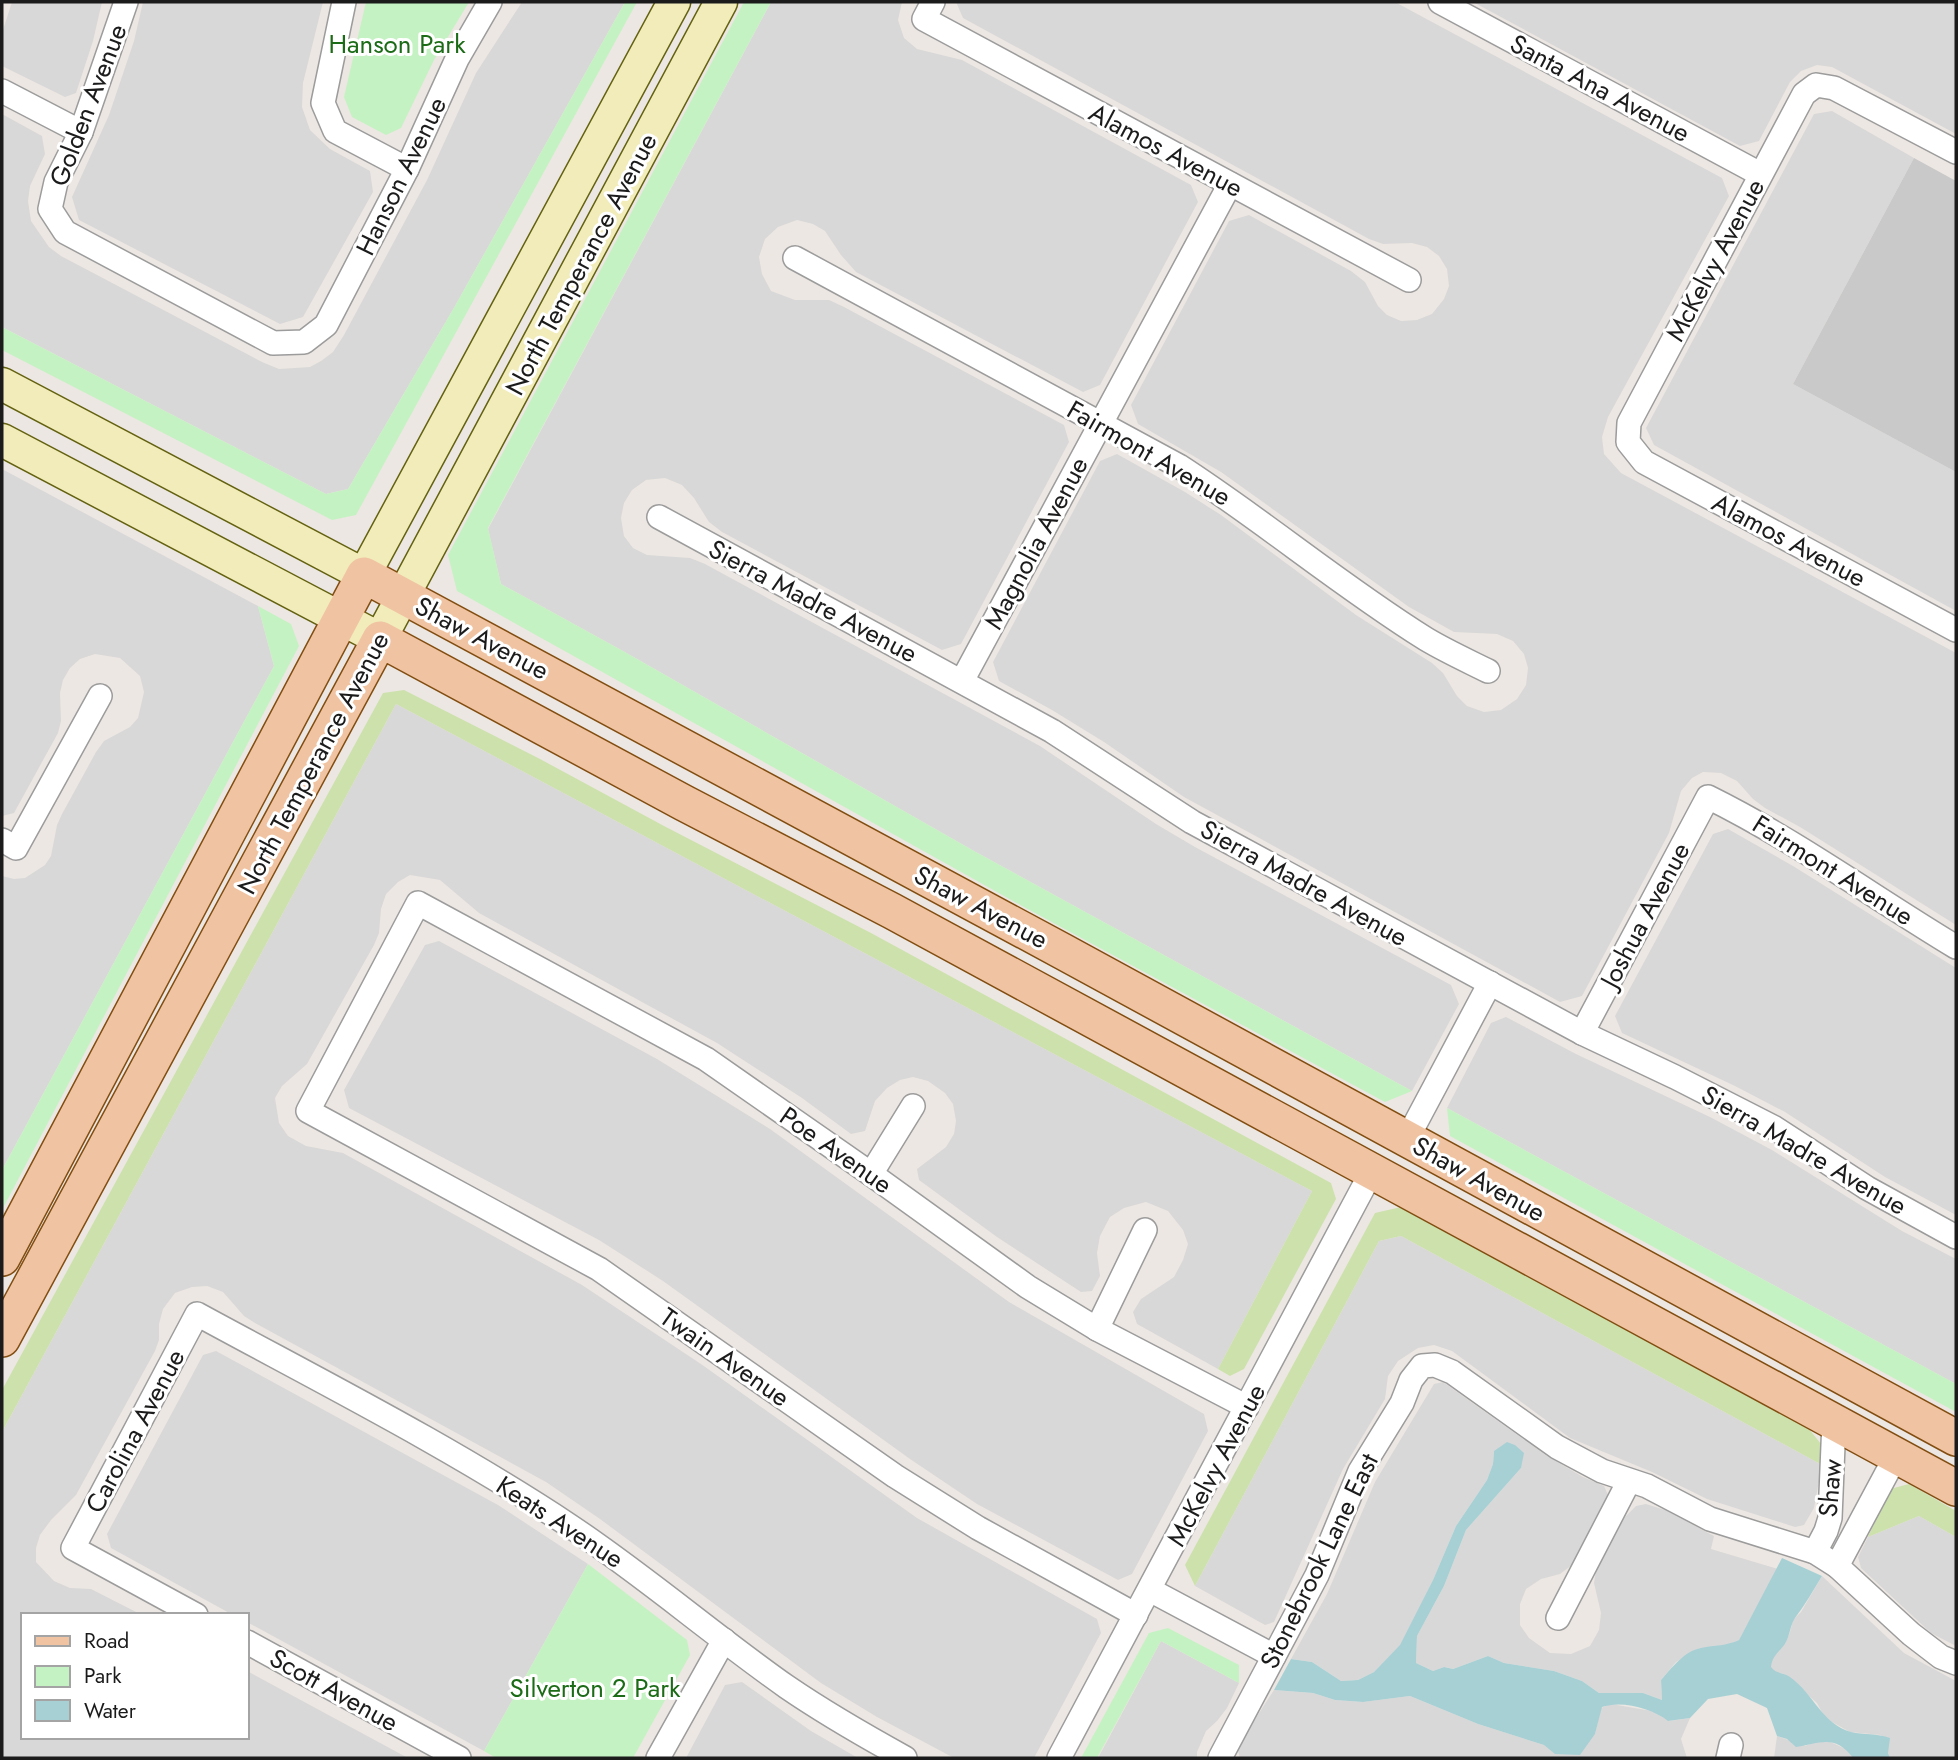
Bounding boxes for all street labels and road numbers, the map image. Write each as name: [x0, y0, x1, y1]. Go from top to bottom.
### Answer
street label: Golden Avenue: [40, 18, 136, 192]
street label: Santa Ana Avenue: [1503, 24, 1697, 152]
street label: Hanson Avenue: [346, 90, 456, 262]
street label: Alamos Avenue: [1082, 93, 1250, 207]
street label: North Temperance Avenue: [496, 126, 666, 402]
street label: McKelvy Avenue: [1656, 172, 1774, 348]
street label: Fairmont Avenue: [1060, 391, 1238, 515]
street label: Magnolia Avenue: [975, 450, 1097, 636]
street label: Alamos Avenue: [1705, 483, 1873, 597]
street label: Sierra Madre Avenue: [702, 530, 924, 672]
street label: Shaw Avenue: [408, 587, 556, 689]
street label: North Temperance Avenue: [228, 625, 398, 901]
street label: Fairmont Avenue: [1745, 805, 1921, 935]
street label: Sierra Madre Avenue: [1193, 810, 1415, 956]
street label: Joshua Avenue: [1589, 836, 1699, 997]
street label: Shaw Avenue: [907, 856, 1055, 958]
street label: Sierra Madre Avenue: [1694, 1076, 1914, 1224]
street label: Poe Avenue: [772, 1097, 900, 1203]
street label: Shaw Avenue: [1406, 1127, 1552, 1231]
street label: Twain Avenue: [652, 1298, 798, 1416]
street label: Carolina Avenue: [76, 1342, 194, 1520]
street label: McKelvy Avenue: [1157, 1377, 1275, 1553]
street label: Stonebrook Lane East: [1250, 1446, 1388, 1675]
street label: Shaw: [1809, 1457, 1851, 1519]
street label: Keats Avenue: [489, 1466, 631, 1578]
street label: Scott Avenue: [263, 1639, 405, 1741]

